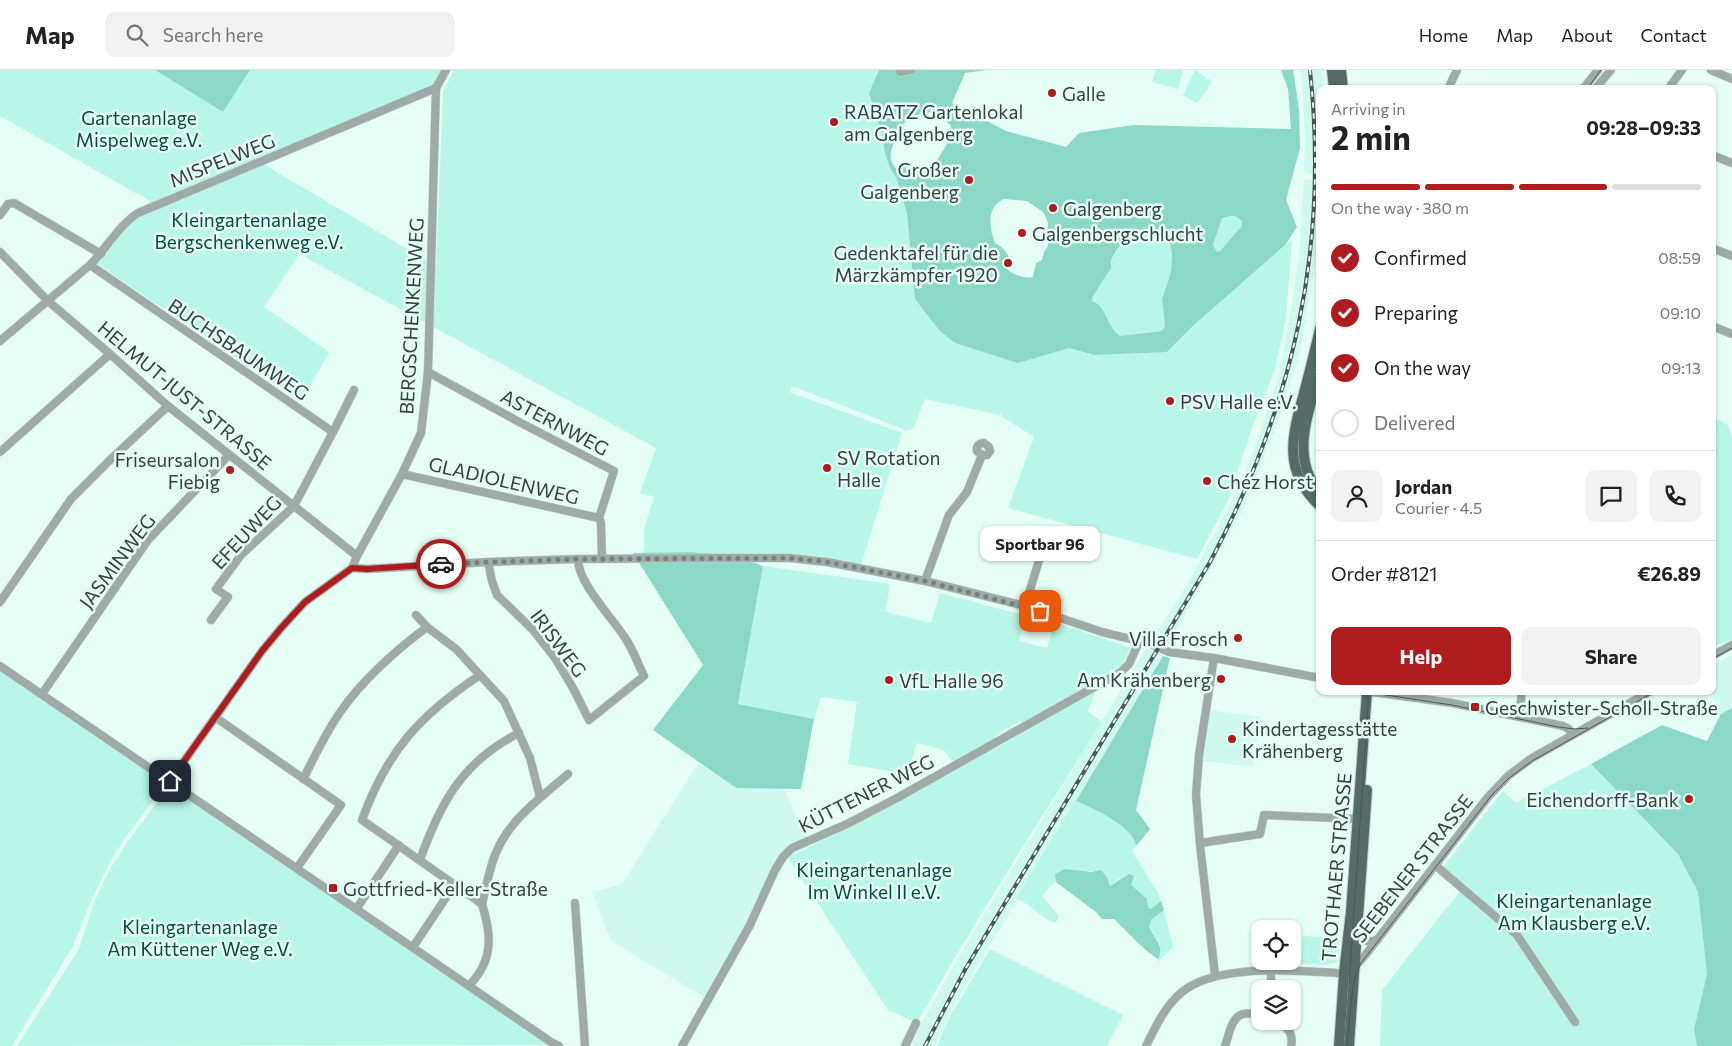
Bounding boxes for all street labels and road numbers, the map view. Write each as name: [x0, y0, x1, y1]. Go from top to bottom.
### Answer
street label: MISPELWEG: [166, 128, 278, 192]
street label: BERGSCHENKENWEG: [394, 217, 428, 415]
street label: BUCHSBAUMWEG: [164, 293, 314, 405]
street label: HELMUT-JUST-STRASSE: [94, 316, 276, 474]
street label: ASTERNWEG: [497, 384, 613, 460]
street label: GLADIOLENWEG: [426, 451, 582, 509]
street label: EFEUWEG: [206, 491, 286, 573]
street label: JASMINWEG: [74, 509, 160, 613]
street label: IRISWEG: [526, 605, 592, 681]
street label: KÜTTENER WEG: [794, 749, 938, 837]
street label: TROTHAER STRASSE: [1316, 772, 1356, 962]
street label: SEEBENER STRASSE: [1347, 789, 1477, 947]

